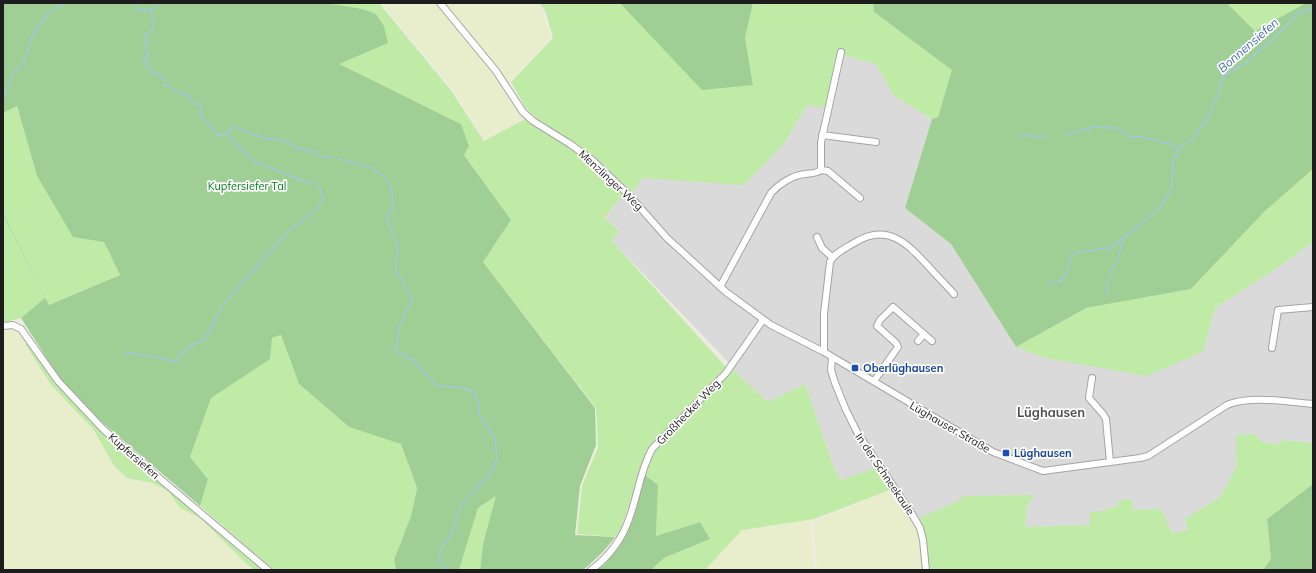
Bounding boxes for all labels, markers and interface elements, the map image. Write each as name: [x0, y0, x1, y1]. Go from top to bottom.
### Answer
water label: Bonnensiefen: [1215, 15, 1281, 75]
street label: Menzlinger Weg: [576, 147, 646, 213]
park label: Kupfersiefer Tal: [208, 179, 286, 193]
place label: Oberlüghausen: [863, 361, 943, 375]
marker: Oberlüghausen: [850, 363, 860, 373]
street label: Großhecker Weg: [653, 376, 723, 448]
street label: Lüghauser Straße: [907, 398, 993, 456]
district label: Lüghausen: [1017, 404, 1085, 420]
street label: Kupfersiefen: [106, 430, 162, 482]
street label: In der Schneekaule: [852, 430, 918, 518]
place label: Lüghausen: [1014, 446, 1072, 460]
marker: Lüghausen: [1001, 448, 1011, 458]

